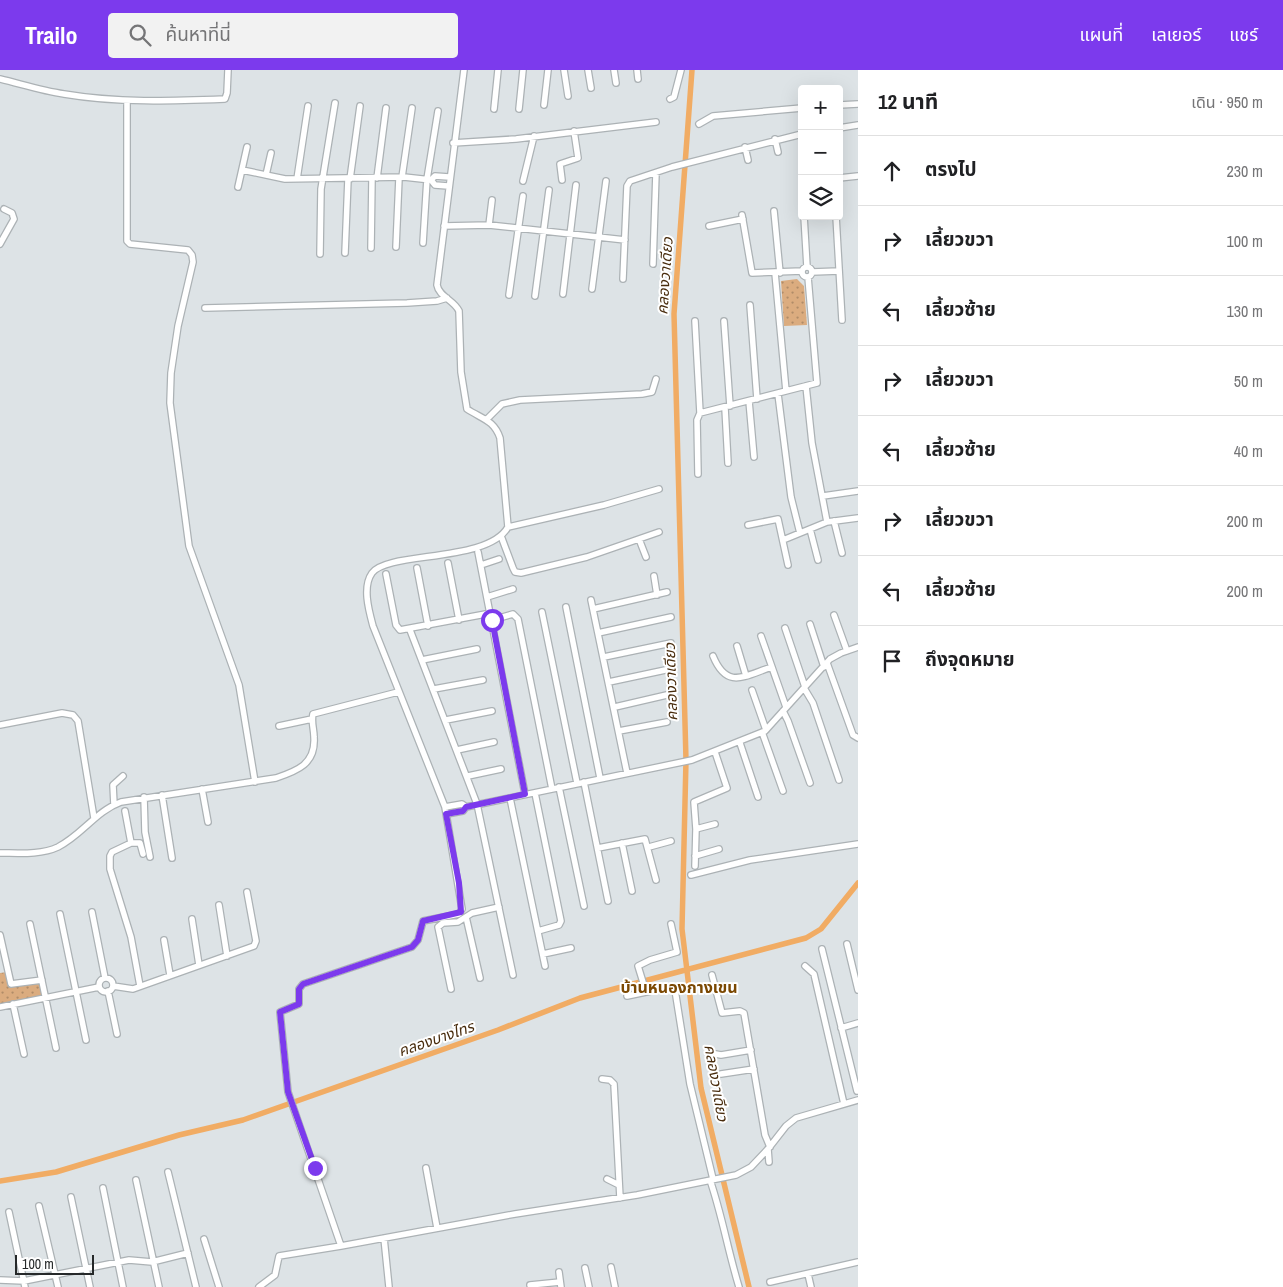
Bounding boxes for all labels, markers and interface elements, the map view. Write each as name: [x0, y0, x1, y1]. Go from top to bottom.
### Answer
search box: [108, 13, 458, 58]
text: Trailo: [25, 19, 78, 51]
icon: search: [126, 21, 154, 49]
text: ค้นหาที่นี่: [166, 21, 231, 47]
text: แผนที่: [1079, 22, 1123, 47]
text: เลเยอร์: [1151, 22, 1201, 47]
text: แชร์: [1229, 22, 1258, 47]
map controls: [798, 85, 843, 220]
button: +: [798, 85, 843, 130]
text: 12 นาที: [878, 87, 938, 116]
text: เดิน · 950 m: [1191, 91, 1263, 113]
button: −: [798, 130, 843, 175]
text: ตรงไป: [925, 156, 977, 182]
icon: ahead: [878, 157, 906, 185]
text: 230 m: [1227, 160, 1263, 182]
button: layers: [798, 175, 843, 220]
text: เลี้ยวขวา: [925, 226, 994, 252]
icon: right: [878, 227, 906, 255]
text: 100 m: [1227, 230, 1263, 252]
water label: คลองวาเดียว: [651, 236, 678, 315]
text: เลี้ยวซ้าย: [925, 296, 996, 322]
icon: left: [878, 297, 906, 325]
text: 130 m: [1227, 300, 1263, 322]
text: เลี้ยวขวา: [925, 366, 994, 392]
icon: right: [878, 367, 906, 395]
text: 50 m: [1234, 370, 1263, 392]
text: เลี้ยวซ้าย: [925, 436, 996, 462]
icon: left: [878, 437, 906, 465]
text: 40 m: [1234, 440, 1263, 462]
text: เลี้ยวขวา: [925, 506, 994, 532]
icon: right: [878, 507, 906, 535]
text: 200 m: [1227, 510, 1263, 532]
text: เลี้ยวซ้าย: [925, 576, 996, 602]
icon: left: [878, 577, 906, 605]
text: 200 m: [1227, 580, 1263, 602]
route start: [481, 609, 504, 632]
water label: คลองวาเดียว: [659, 642, 682, 721]
text: ถึงจุดหมาย: [925, 646, 1015, 672]
icon: arrive: [878, 647, 906, 675]
district label: บ้านหนองกางเขน: [620, 976, 738, 998]
water label: คลองบางไทร: [395, 1015, 478, 1061]
water label: คลองวาเดียว: [699, 1043, 734, 1124]
route end: [304, 1157, 327, 1180]
scale bar: [15, 1252, 94, 1275]
text: 100 m: [22, 1255, 54, 1273]

